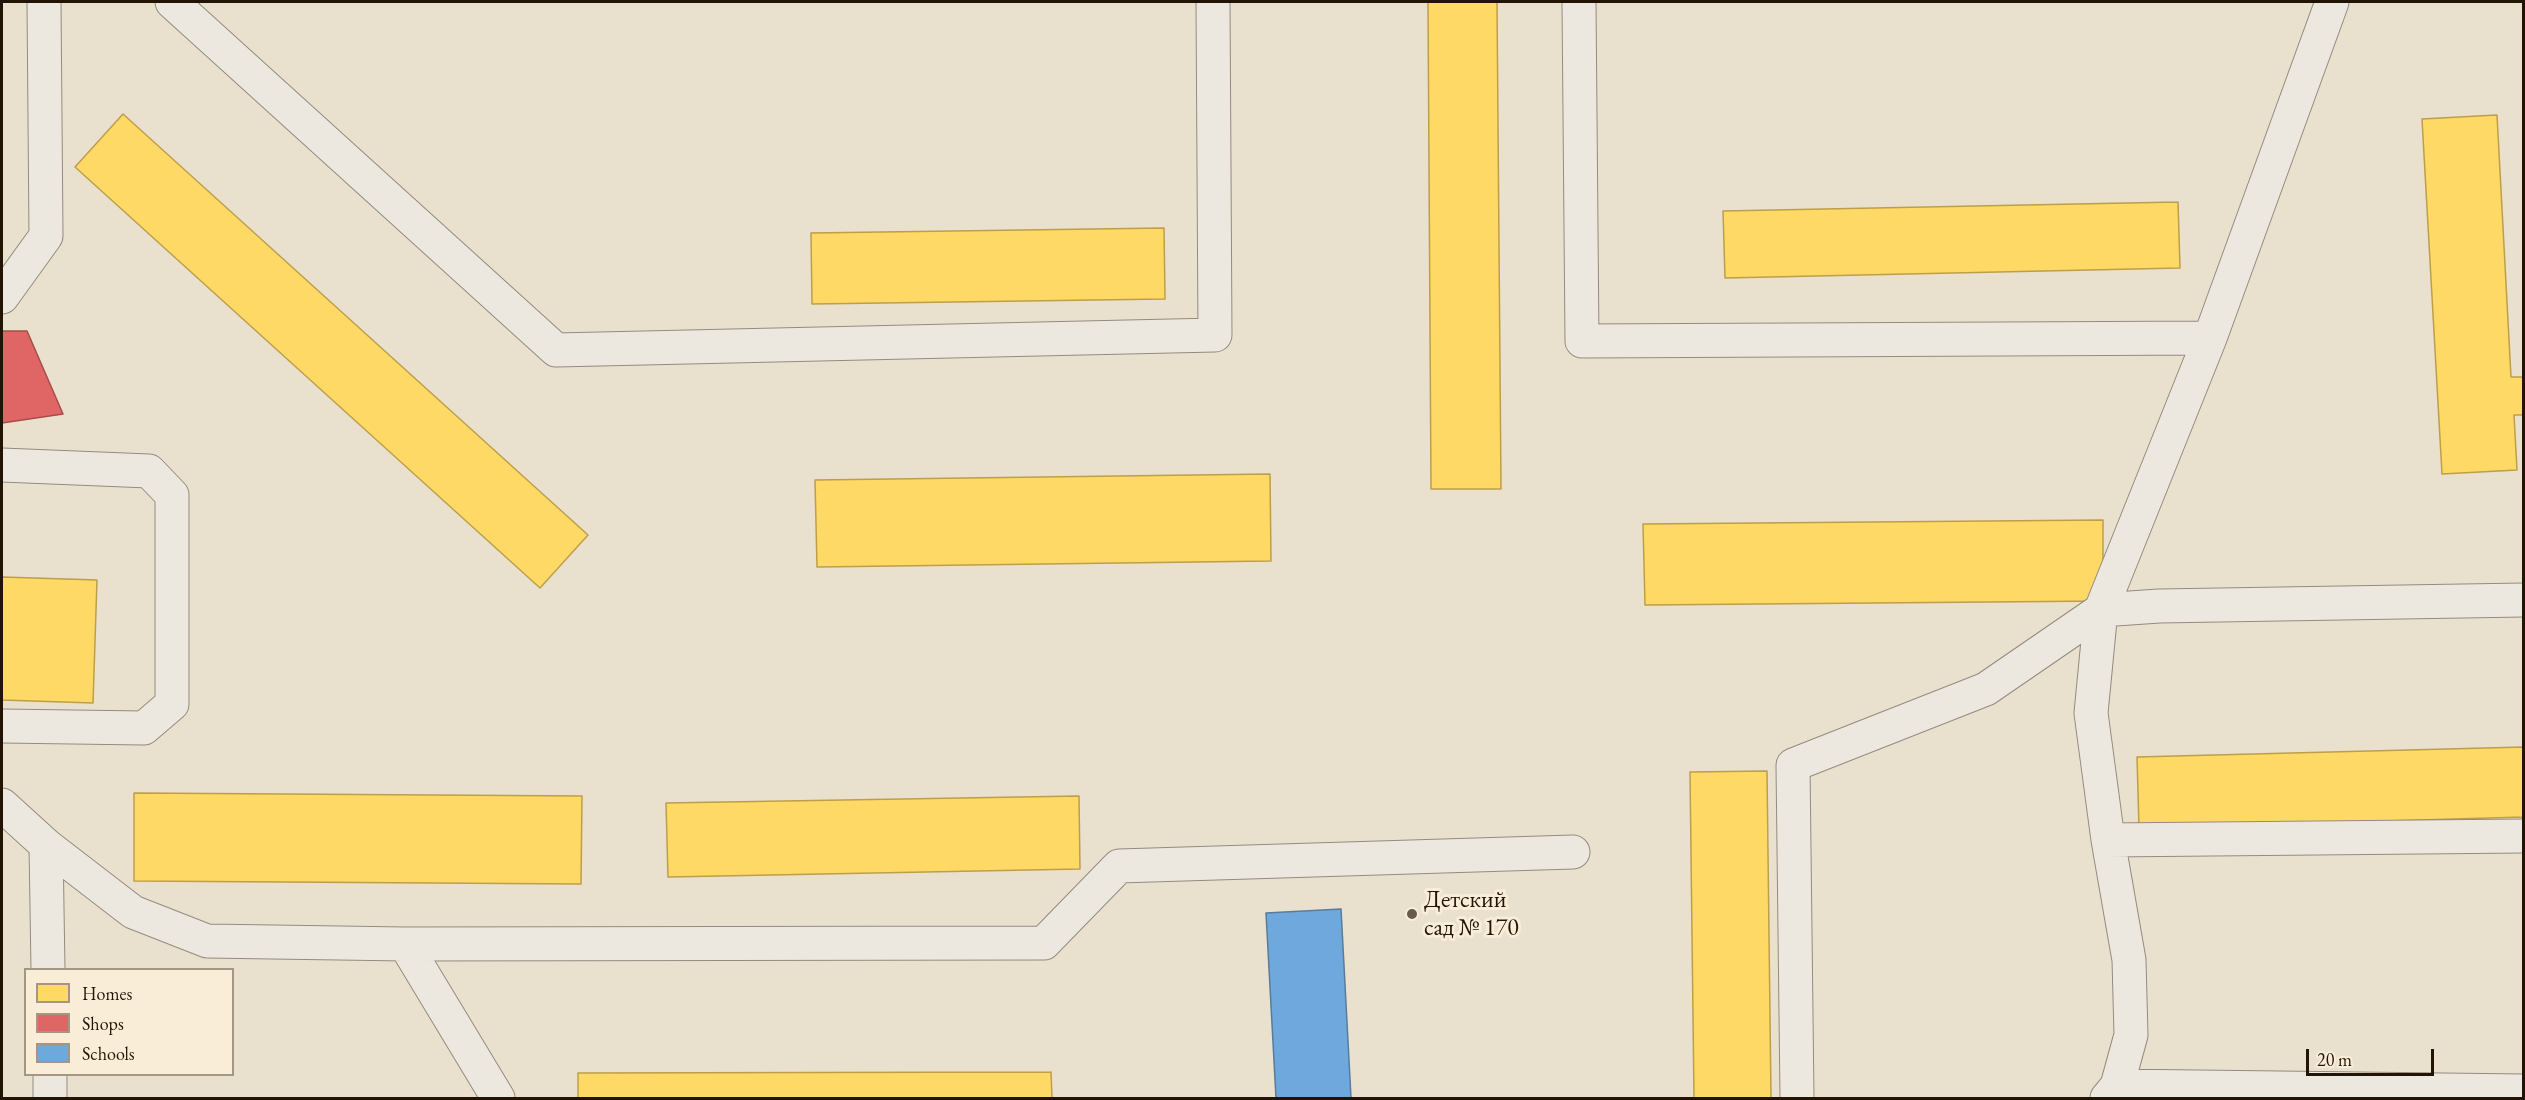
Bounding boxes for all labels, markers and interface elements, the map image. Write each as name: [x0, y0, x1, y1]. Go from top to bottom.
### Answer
place label: Детский сад № 170: [1424, 886, 1519, 942]
marker: Детский сад № 170: [1405, 907, 1419, 921]
legend: [24, 968, 234, 1076]
text: Homes: [82, 982, 132, 1005]
text: Shops: [82, 1012, 124, 1035]
scale bar: [2309, 1037, 2436, 1075]
text: Schools: [82, 1042, 135, 1065]
text: 20 m: [2317, 1048, 2352, 1071]

